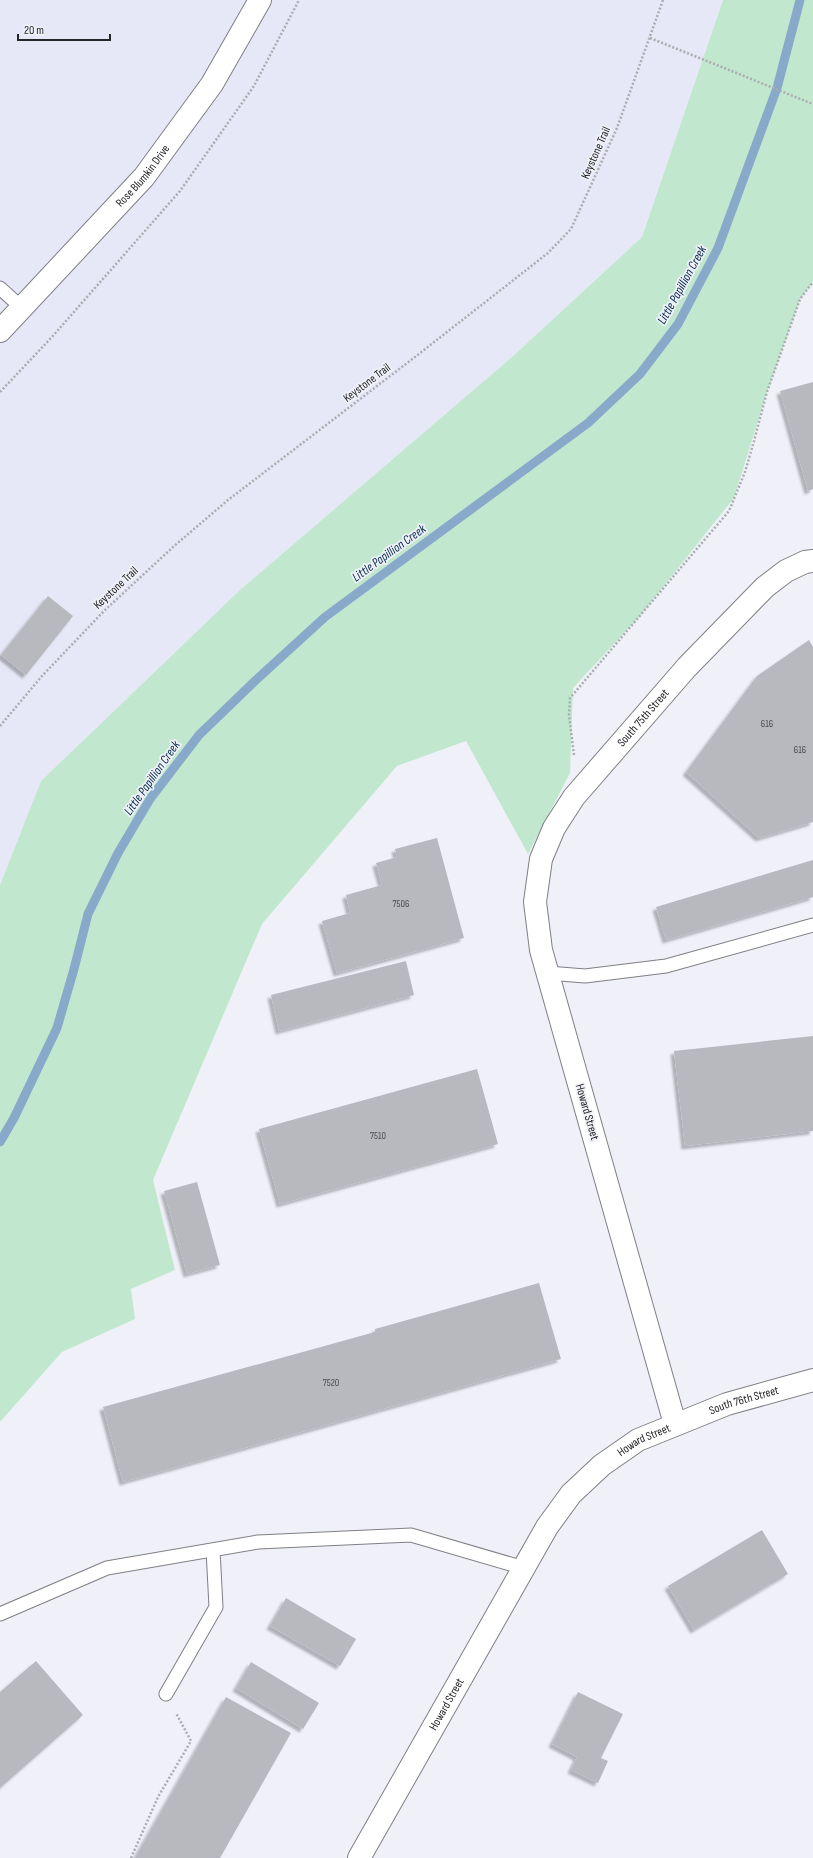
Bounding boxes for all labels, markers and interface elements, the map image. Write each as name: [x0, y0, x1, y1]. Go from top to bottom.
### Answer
scale bar: [18, 16, 110, 42]
text: 20 m: [24, 23, 44, 38]
street label: Keystone Trail: [578, 125, 614, 181]
street label: Rose Blumkin Drive: [112, 141, 173, 210]
water label: Little Papillion Creek: [654, 242, 711, 327]
street label: Keystone Trail: [340, 360, 394, 406]
water label: Little Papillion Creek: [349, 520, 430, 585]
street label: Keystone Trail: [91, 564, 141, 612]
street label: South 75th Street: [614, 685, 672, 750]
house number: 616: [761, 718, 773, 730]
water label: Little Papillion Creek: [120, 737, 184, 818]
house number: 616: [794, 744, 806, 756]
house number: 7506: [393, 898, 409, 910]
street label: Howard Street: [572, 1082, 602, 1142]
house number: 7510: [370, 1130, 386, 1142]
house number: 7520: [323, 1377, 339, 1389]
street label: South 76th Street: [707, 1382, 781, 1418]
street label: Howard Street: [614, 1420, 673, 1460]
street label: Howard Street: [426, 1675, 467, 1733]

